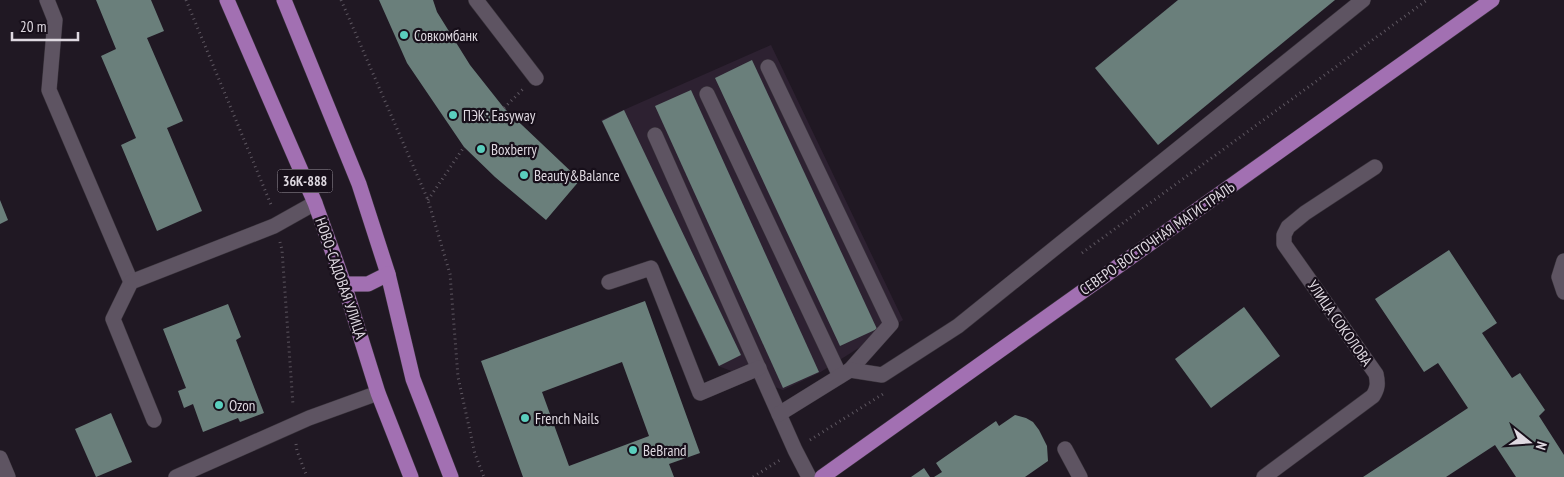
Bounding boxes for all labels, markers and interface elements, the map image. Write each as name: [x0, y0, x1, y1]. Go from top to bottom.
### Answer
scale bar: [12, 10, 79, 42]
text: 20 m: [20, 17, 46, 36]
place label: Совкомбанк: [414, 26, 478, 45]
marker: Совкомбанк: [398, 29, 410, 41]
place label: ПЭК: Easyway: [463, 106, 536, 125]
marker: ПЭК: Easyway: [447, 109, 459, 121]
place label: Boxberry: [491, 140, 537, 159]
marker: Boxberry: [475, 143, 487, 155]
place label: Beauty&Balance: [534, 166, 620, 185]
marker: Beauty&Balance: [518, 169, 530, 181]
road number: 36К-888: [278, 170, 332, 192]
street label: СЕВЕРО-ВОСТОЧНАЯ МАГИСТРАЛЬ: [1076, 177, 1239, 299]
street label: НОВО-САДОВАЯ УЛИЦА: [311, 215, 371, 342]
street label: УЛИЦА СОКОЛОВА: [1303, 276, 1377, 370]
place label: Ozon: [229, 396, 255, 415]
marker: Ozon: [213, 399, 225, 411]
place label: French Nails: [535, 409, 599, 428]
marker: French Nails: [519, 412, 531, 424]
north arrow: [1504, 417, 1554, 467]
text: N: [1532, 440, 1551, 452]
place label: BeBrand: [643, 441, 687, 460]
marker: BeBrand: [627, 444, 639, 456]

